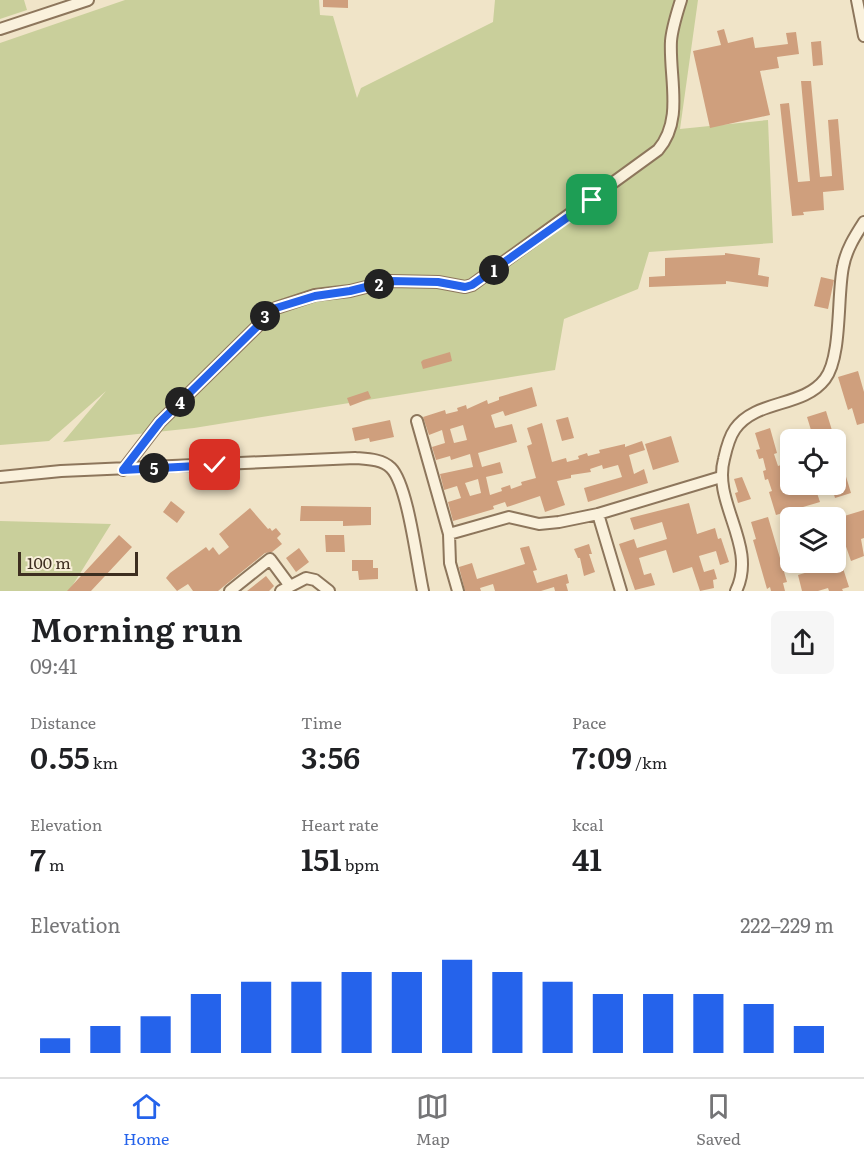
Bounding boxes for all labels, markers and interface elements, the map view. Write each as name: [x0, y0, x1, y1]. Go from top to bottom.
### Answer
pin: [566, 174, 617, 225]
icon: arrive: [575, 183, 608, 216]
pin: 1: [479, 255, 509, 285]
text: 1: [491, 258, 497, 282]
pin: 2: [364, 269, 394, 299]
text: 2: [375, 272, 383, 296]
pin: 3: [250, 301, 280, 331]
text: 3: [261, 304, 269, 328]
pin: 4: [165, 387, 195, 417]
text: 4: [175, 390, 185, 414]
map controls: [780, 429, 846, 573]
button: locate: [780, 429, 846, 495]
pin: [189, 439, 240, 490]
icon: check: [198, 448, 231, 481]
pin: 5: [139, 453, 169, 483]
text: 5: [150, 456, 158, 480]
button: layers: [780, 507, 846, 573]
scale bar: [18, 549, 138, 576]
text: 100 m: [27, 550, 71, 574]
text: Morning run: [30, 603, 243, 652]
button: share: [771, 611, 834, 674]
text: 09:41: [30, 650, 77, 680]
text: Distance: [30, 710, 96, 734]
text: Time: [301, 710, 342, 734]
text: Pace: [572, 710, 606, 734]
text: 0.55: [30, 734, 90, 778]
text: 3:56: [301, 734, 360, 778]
text: 7:09: [572, 734, 632, 778]
text: km: [90, 750, 118, 774]
text: /km: [632, 750, 667, 774]
text: Elevation: [30, 812, 102, 836]
text: Heart rate: [301, 812, 379, 836]
text: kcal: [572, 812, 604, 836]
text: 7: [30, 836, 46, 880]
text: 151: [301, 836, 342, 880]
text: 41: [572, 836, 602, 880]
text: m: [46, 852, 65, 876]
text: bpm: [342, 852, 380, 876]
text: Elevation: [30, 909, 120, 939]
text: 222–229 m: [740, 909, 834, 939]
tab: Home: [123, 1090, 169, 1150]
tab: Map: [416, 1090, 450, 1150]
tab: Saved: [696, 1090, 741, 1150]

